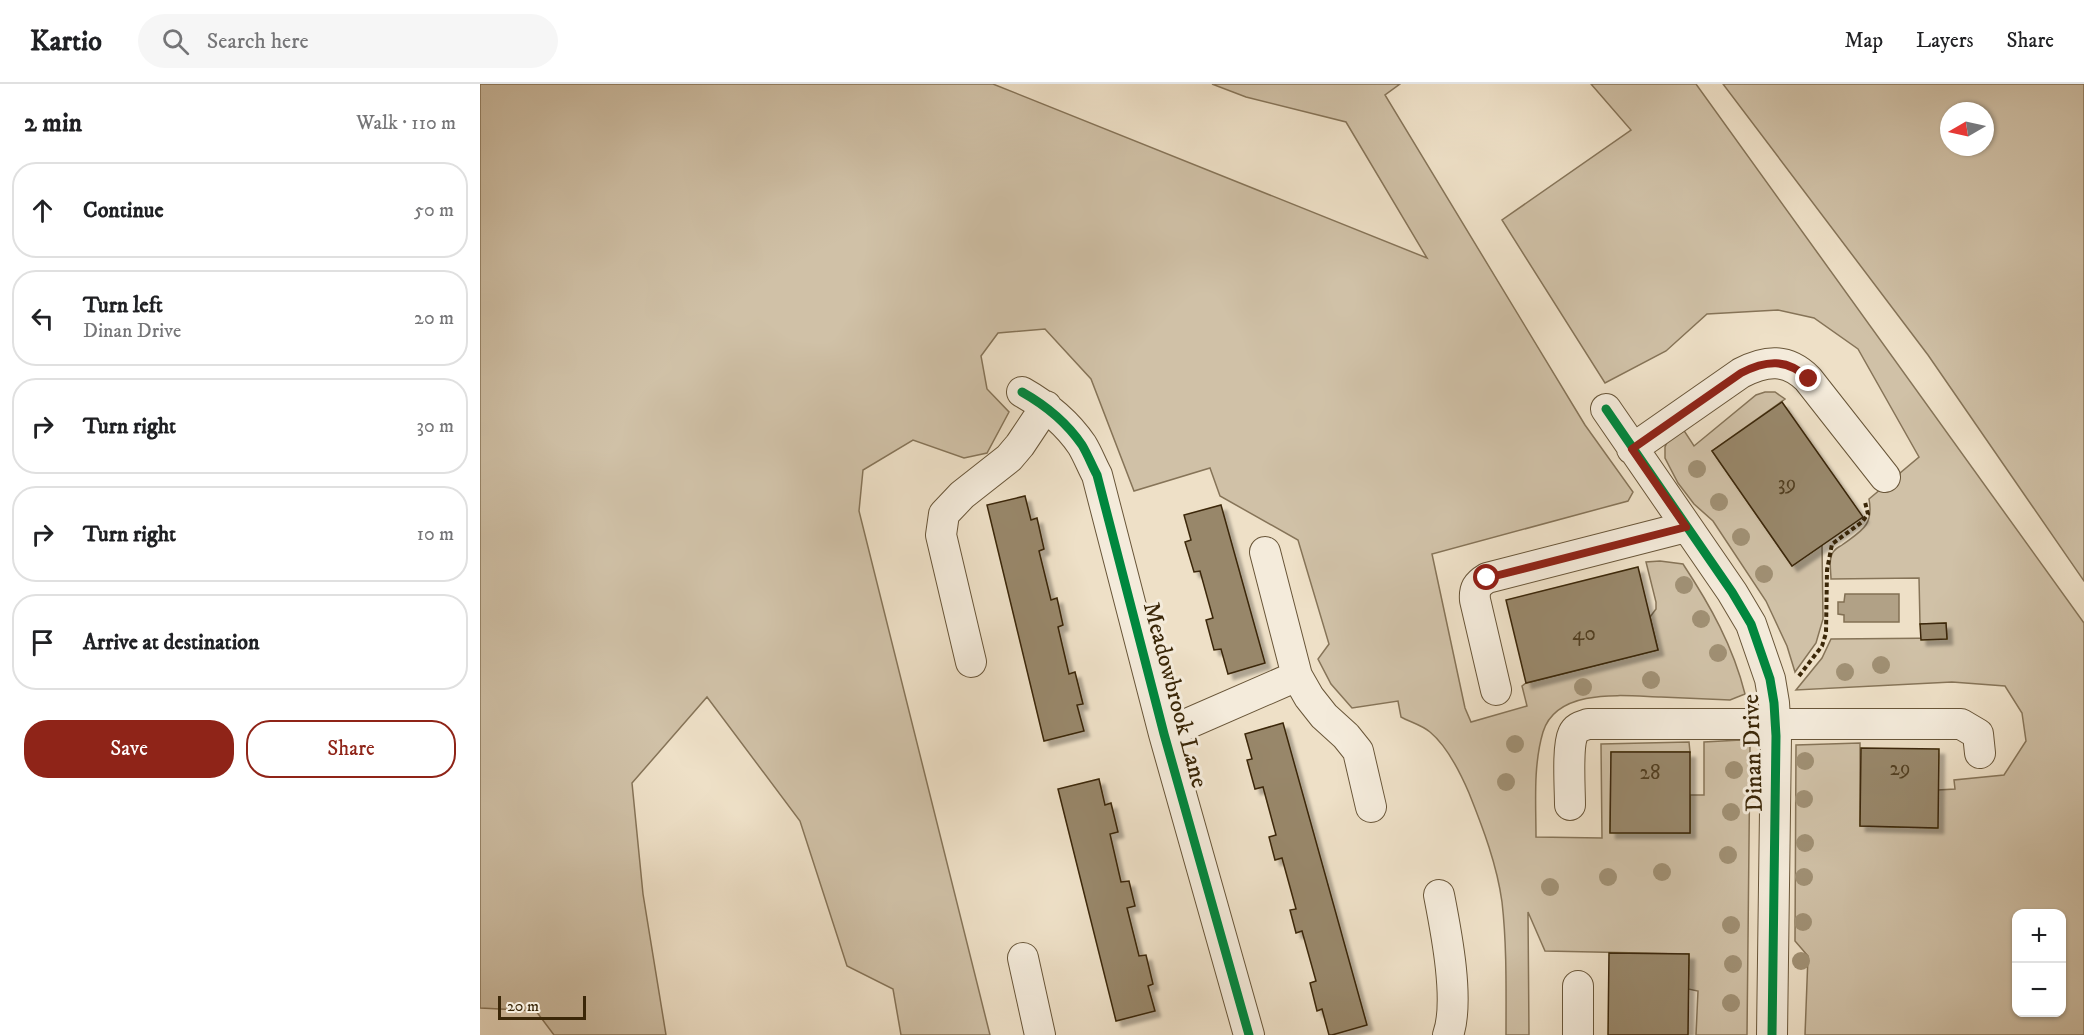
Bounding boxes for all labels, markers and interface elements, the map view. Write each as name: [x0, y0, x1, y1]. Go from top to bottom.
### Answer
search box: [138, 14, 558, 68]
text: Kartio: [30, 24, 102, 59]
icon: search: [159, 25, 192, 58]
text: Search here: [207, 28, 309, 55]
text: Map: [1844, 28, 1883, 54]
text: Layers: [1916, 28, 1974, 54]
text: Share: [2007, 28, 2054, 54]
north arrow: [1940, 102, 1994, 156]
text: 2 min: [24, 107, 82, 140]
text: Walk · 110 m: [356, 111, 456, 136]
icon: ahead: [26, 194, 59, 227]
text: Continue: [83, 197, 164, 224]
text: 50 m: [414, 198, 454, 223]
text: Turn left: [83, 292, 163, 319]
icon: left: [26, 302, 59, 335]
text: 20 m: [414, 306, 454, 331]
text: Dinan Drive: [83, 319, 181, 344]
route end: [1795, 365, 1821, 391]
icon: right: [26, 410, 59, 443]
text: Turn right: [83, 413, 176, 440]
text: 30 m: [416, 414, 454, 439]
house number: 39: [1778, 471, 1796, 497]
icon: right: [26, 518, 59, 551]
text: Turn right: [83, 521, 176, 548]
text: 10 m: [417, 522, 454, 547]
route start: [1473, 564, 1499, 590]
street label: Meadowbrook Lane: [1136, 599, 1214, 791]
house number: 40: [1572, 621, 1596, 647]
icon: arrive: [26, 626, 59, 659]
text: Arrive at destination: [83, 629, 260, 656]
street label: Dinan Drive: [1736, 693, 1770, 812]
button: Save: [24, 720, 234, 778]
button: Share: [246, 720, 456, 778]
house number: 29: [1890, 756, 1910, 782]
house number: 28: [1640, 760, 1660, 786]
map controls: [2012, 909, 2066, 1017]
button: +: [2012, 909, 2066, 963]
button: −: [2012, 963, 2066, 1017]
scale bar: [498, 993, 586, 1020]
text: 20 m: [507, 996, 539, 1016]

